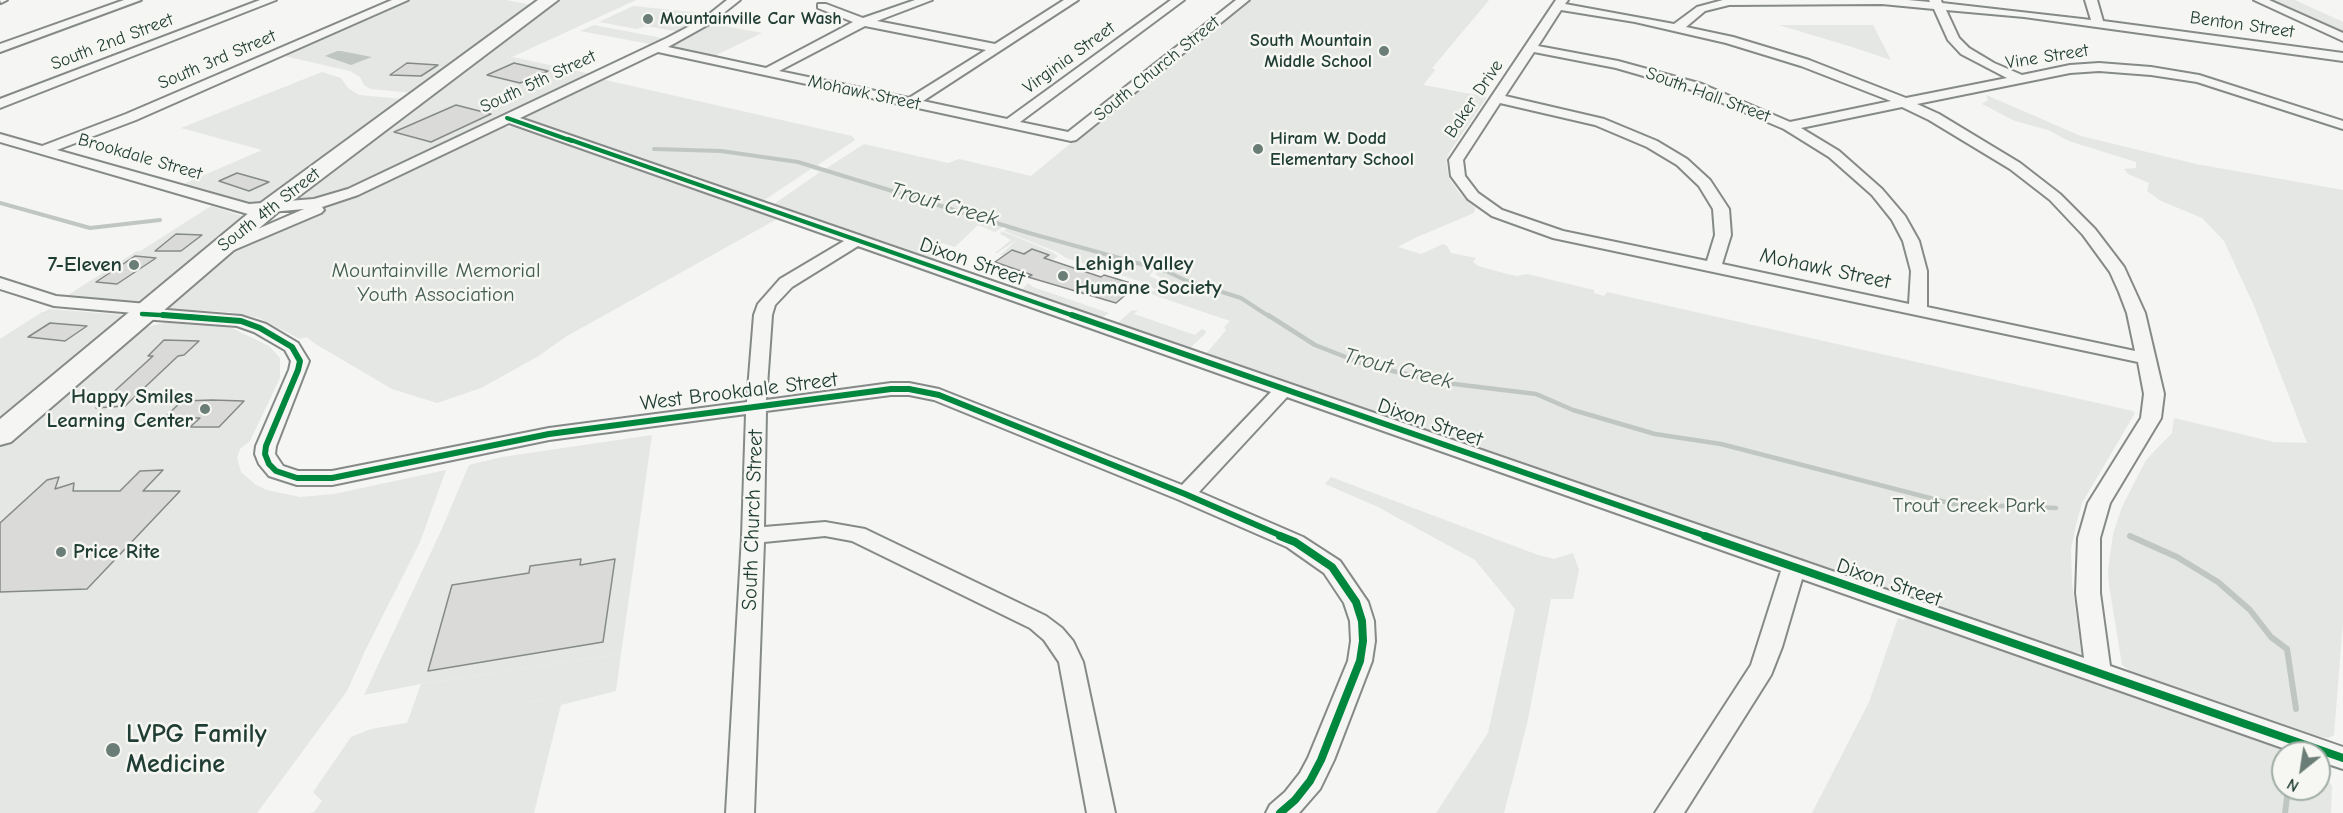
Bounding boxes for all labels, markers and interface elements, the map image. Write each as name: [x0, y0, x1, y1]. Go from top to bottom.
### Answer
street label: Benton Street: [2188, 7, 2296, 43]
place label: Mountainville Car Wash: [660, 8, 842, 30]
street label: South 2nd Street: [48, 9, 176, 75]
marker: Mountainville Car Wash: [641, 12, 655, 26]
street label: South Church Street: [1090, 12, 1224, 126]
street label: Virginia Street: [1019, 17, 1119, 99]
street label: South 3rd Street: [155, 25, 279, 95]
place label: South Mountain Middle School: [1250, 30, 1372, 72]
street label: Vine Street: [2004, 40, 2090, 74]
marker: South Mountain Middle School: [1377, 44, 1391, 58]
street label: South 5th Street: [477, 46, 599, 118]
street label: Baker Drive: [1440, 56, 1508, 142]
street label: South Hall Street: [1643, 62, 1773, 128]
street label: Mohawk Street: [806, 71, 922, 115]
place label: Hiram W. Dodd Elementary School: [1270, 128, 1414, 170]
street label: Brookdale Street: [75, 129, 205, 185]
marker: Hiram W. Dodd Elementary School: [1251, 142, 1265, 156]
street label: South 4th Street: [213, 163, 325, 257]
water label: Trout Creek: [887, 177, 1001, 233]
street label: Dixon Street: [916, 232, 1028, 292]
street label: Mohawk Street: [1757, 243, 1893, 295]
place label: Lehigh Valley Humane Society: [1075, 251, 1222, 301]
place label: 7-Eleven: [48, 252, 122, 278]
marker: 7-Eleven: [127, 258, 141, 272]
park label: Mountainville Memorial Youth Association: [331, 258, 541, 308]
marker: Lehigh Valley Humane Society: [1056, 269, 1070, 283]
water label: Trout Creek: [1341, 343, 1455, 395]
street label: West Brookdale Street: [639, 367, 839, 417]
place label: Happy Smiles Learning Center: [46, 384, 193, 434]
street label: Dixon Street: [1374, 393, 1486, 453]
marker: Happy Smiles Learning Center: [198, 402, 212, 416]
street label: South Church Street: [737, 429, 769, 611]
park label: Trout Creek Park: [1892, 493, 2046, 519]
place label: Price Rite: [73, 539, 160, 565]
marker: Price Rite: [54, 545, 68, 559]
street label: Dixon Street: [1833, 553, 1945, 613]
place label: LVPG Family Medicine: [126, 719, 267, 780]
marker: LVPG Family Medicine: [104, 741, 122, 759]
north arrow: [2271, 741, 2331, 801]
text: N: [2284, 774, 2302, 795]

